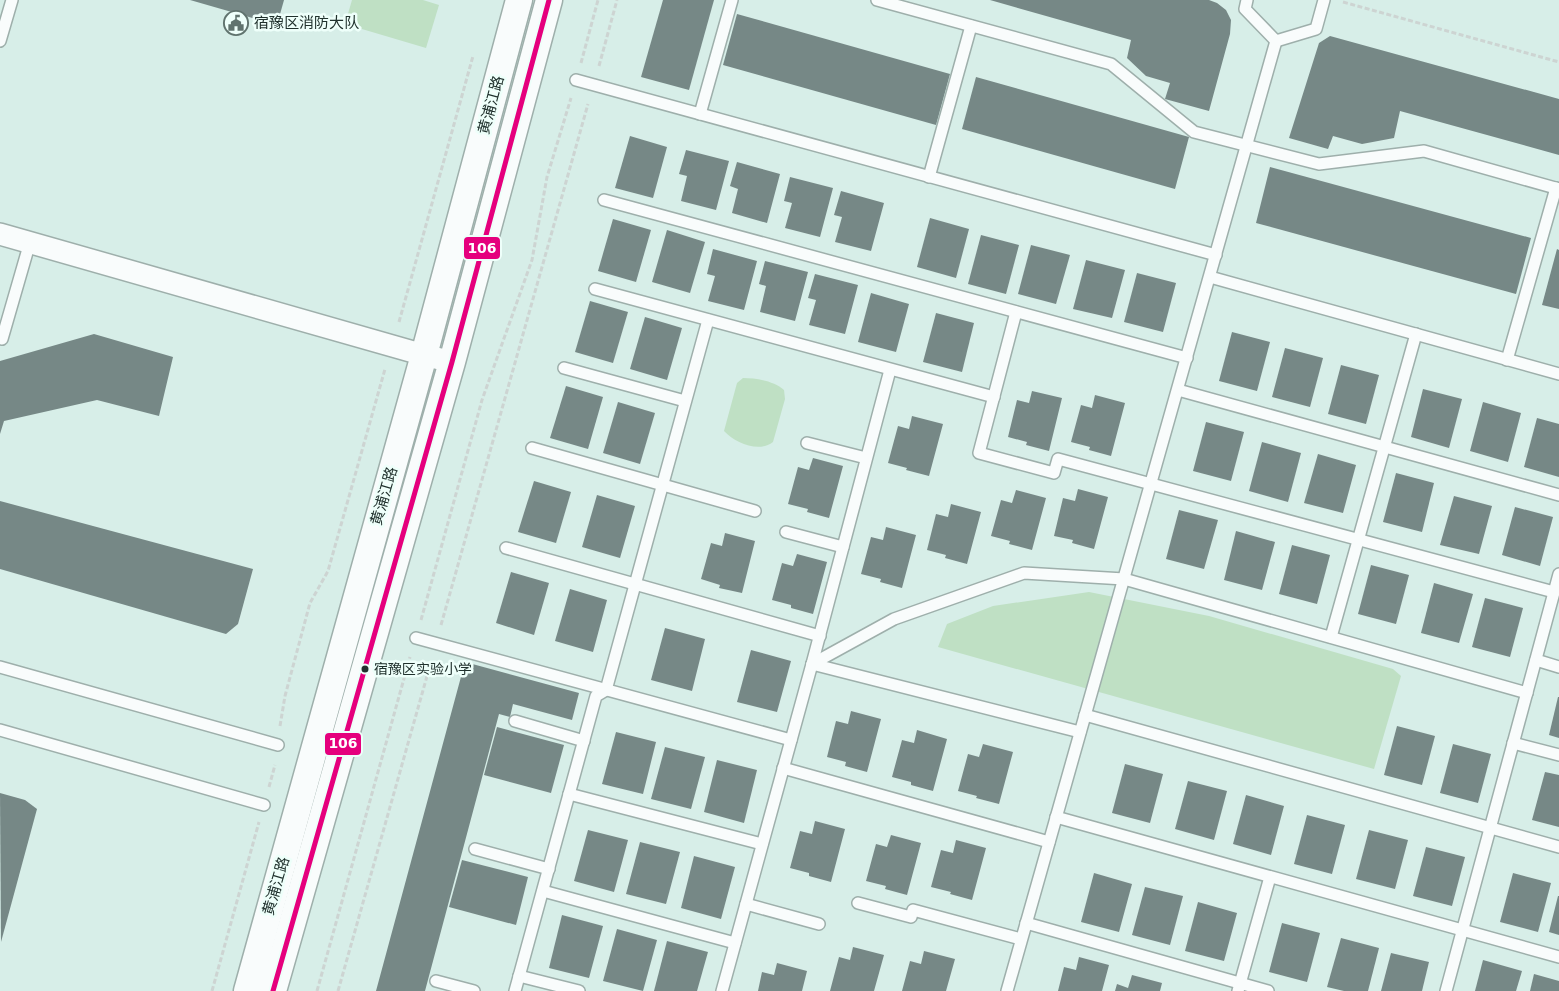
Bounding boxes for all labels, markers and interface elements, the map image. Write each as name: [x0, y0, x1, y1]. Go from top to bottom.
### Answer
public building icon: 宿豫区消防大队: [223, 10, 249, 36]
place label: 宿豫区消防大队: [254, 14, 359, 32]
street label: 黄浦江路: [475, 74, 507, 136]
line badge: 106: [463, 236, 501, 260]
text: 106: [467, 240, 497, 256]
street label: 黄浦江路: [367, 465, 401, 527]
place label: 宿豫区实验小学: [374, 661, 472, 677]
marker: 宿豫区实验小学: [360, 664, 370, 674]
line badge: 106: [324, 732, 362, 756]
text: 106: [328, 735, 358, 751]
street label: 黄浦江路: [259, 855, 293, 917]

